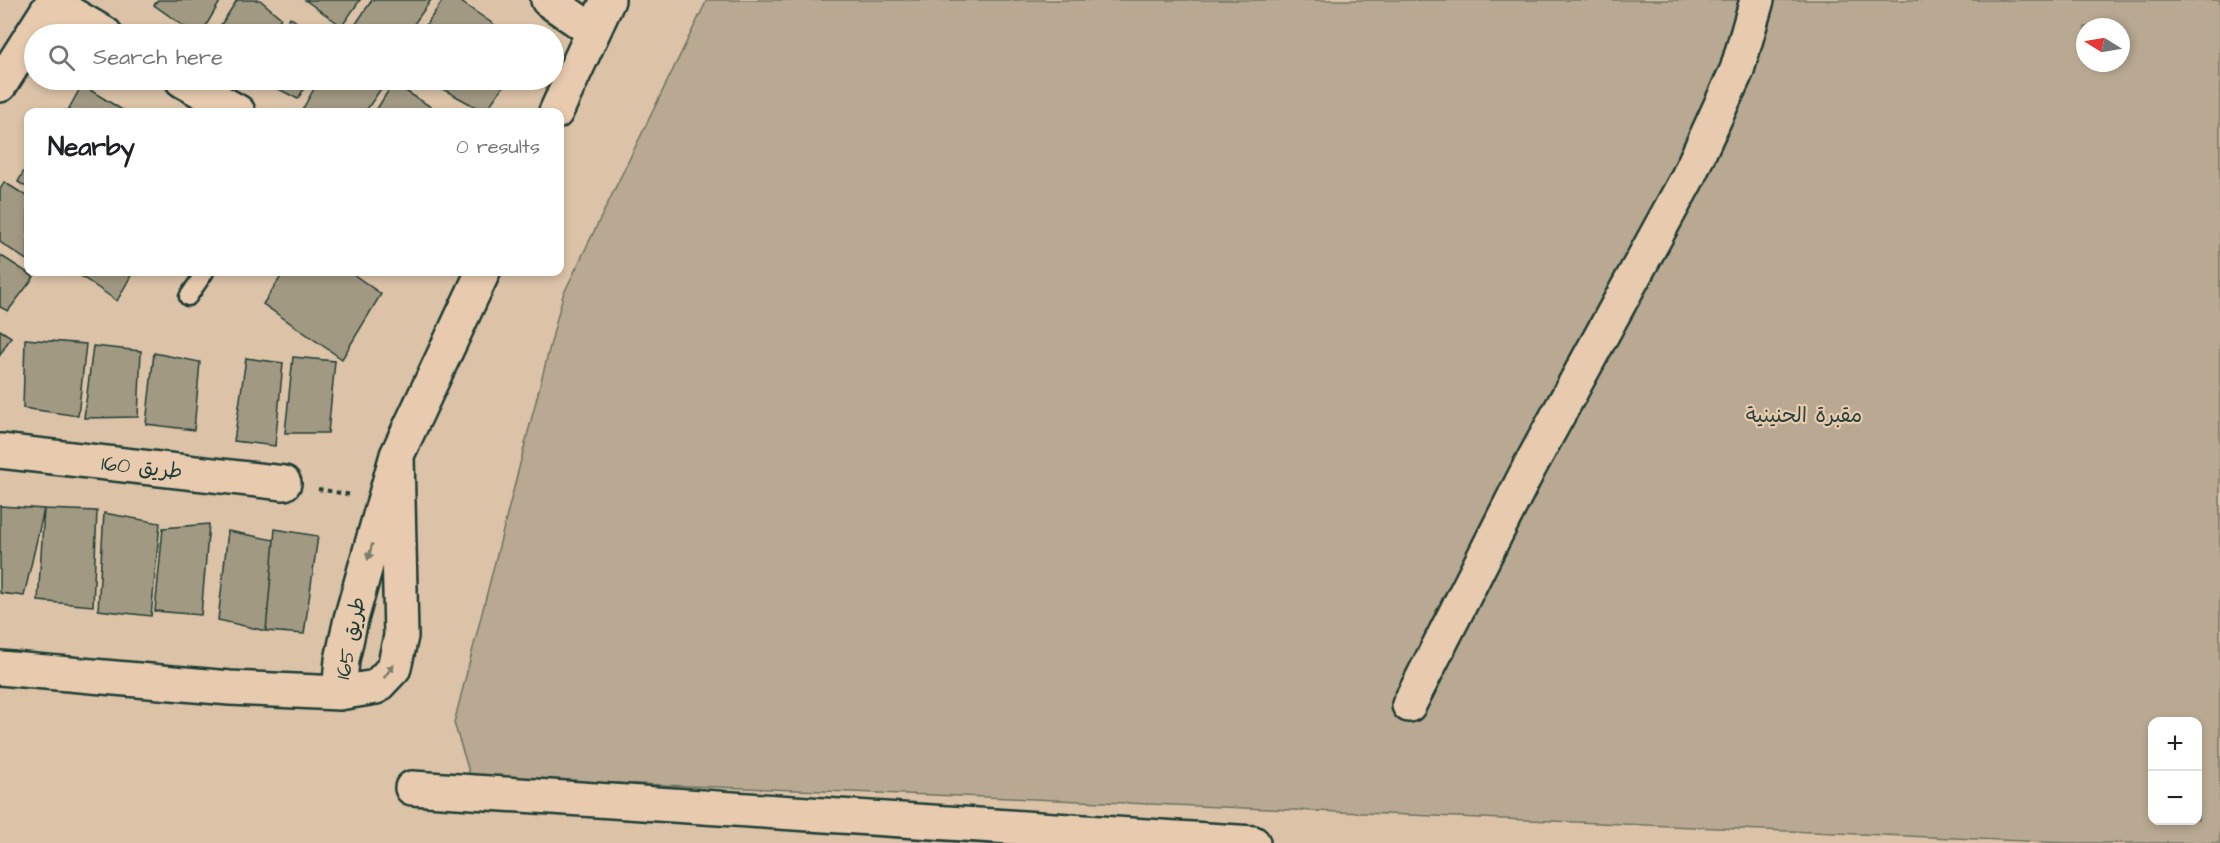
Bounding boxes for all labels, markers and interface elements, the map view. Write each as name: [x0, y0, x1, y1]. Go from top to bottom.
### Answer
north arrow: [2076, 18, 2130, 72]
search box: [24, 24, 564, 90]
icon: search: [45, 41, 78, 74]
text: Search here: [93, 42, 223, 73]
text: Nearby: [48, 129, 135, 165]
text: 0 results: [456, 133, 540, 161]
park label: مقبرة الحنينية: [1746, 401, 1862, 430]
street label: طريق 160: [100, 449, 184, 486]
one-way arrow: [365, 543, 374, 561]
street label: طريق 165: [328, 594, 373, 682]
one-way arrow: [383, 663, 395, 679]
map controls: [2148, 717, 2202, 825]
button: +: [2148, 717, 2202, 771]
button: −: [2148, 771, 2202, 825]

